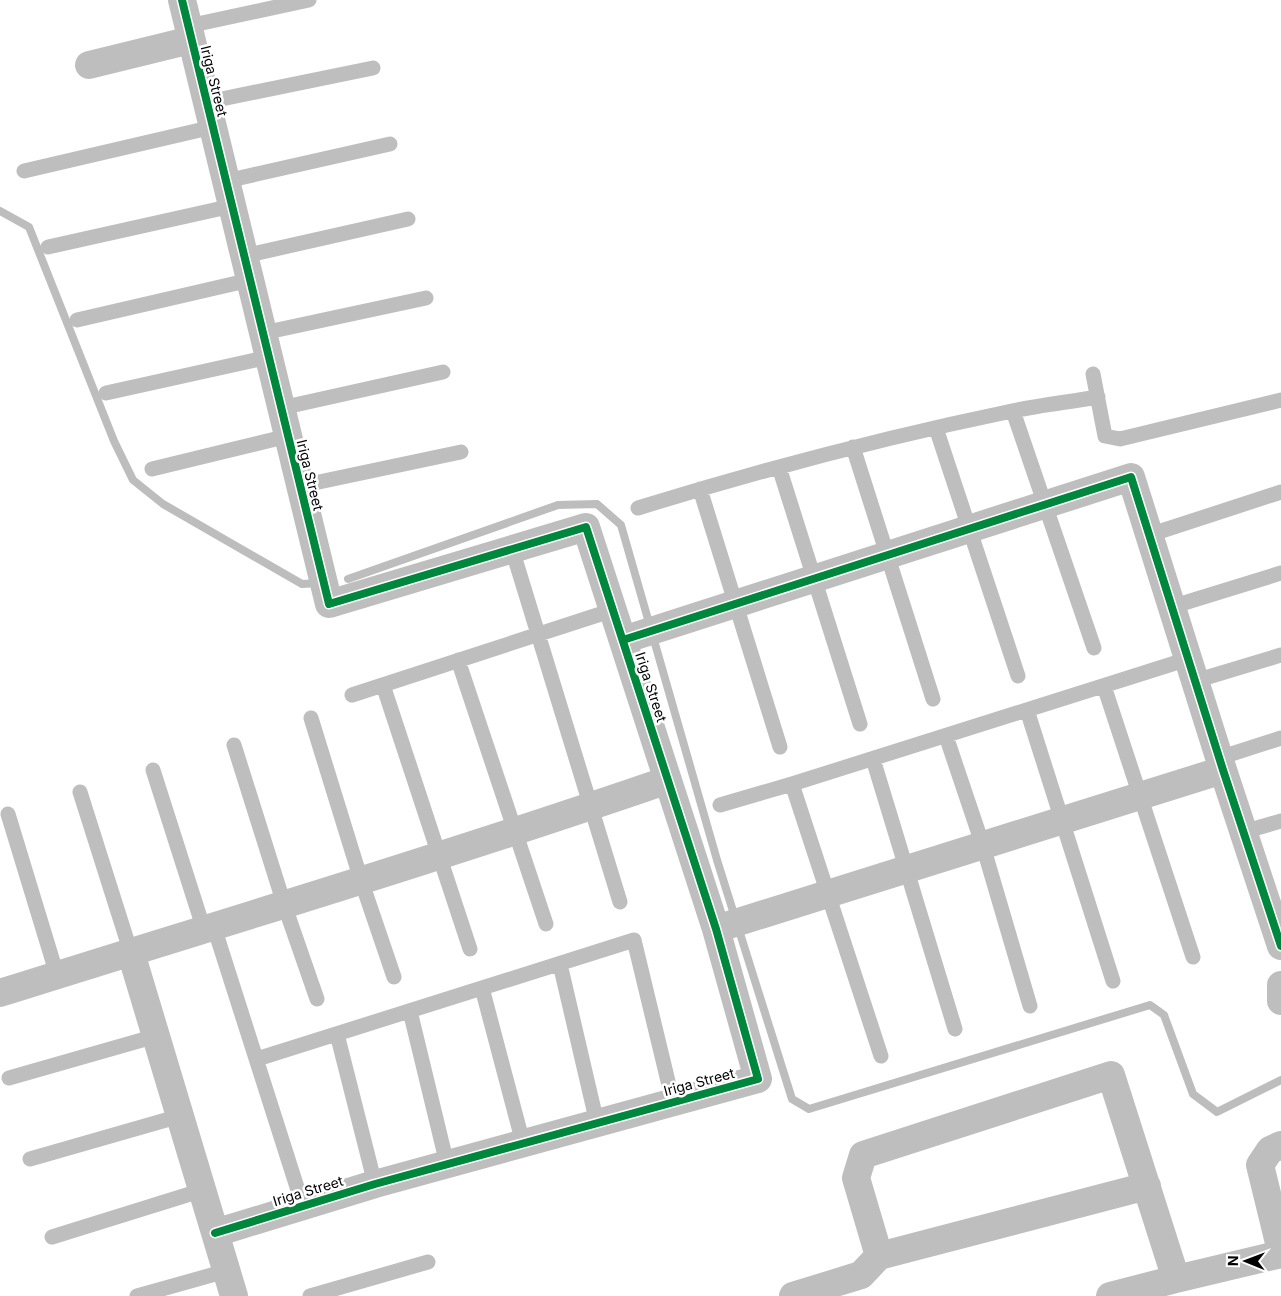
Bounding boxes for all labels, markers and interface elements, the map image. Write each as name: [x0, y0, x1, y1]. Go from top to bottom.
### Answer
street label: Iriga Street: [197, 44, 232, 119]
street label: Iriga Street: [293, 438, 328, 513]
street label: Iriga Street: [632, 650, 671, 724]
street label: Iriga Street: [662, 1064, 737, 1099]
street label: Iriga Street: [271, 1172, 345, 1209]
north arrow: [1221, 1236, 1271, 1286]
text: N: [1224, 1255, 1241, 1266]

